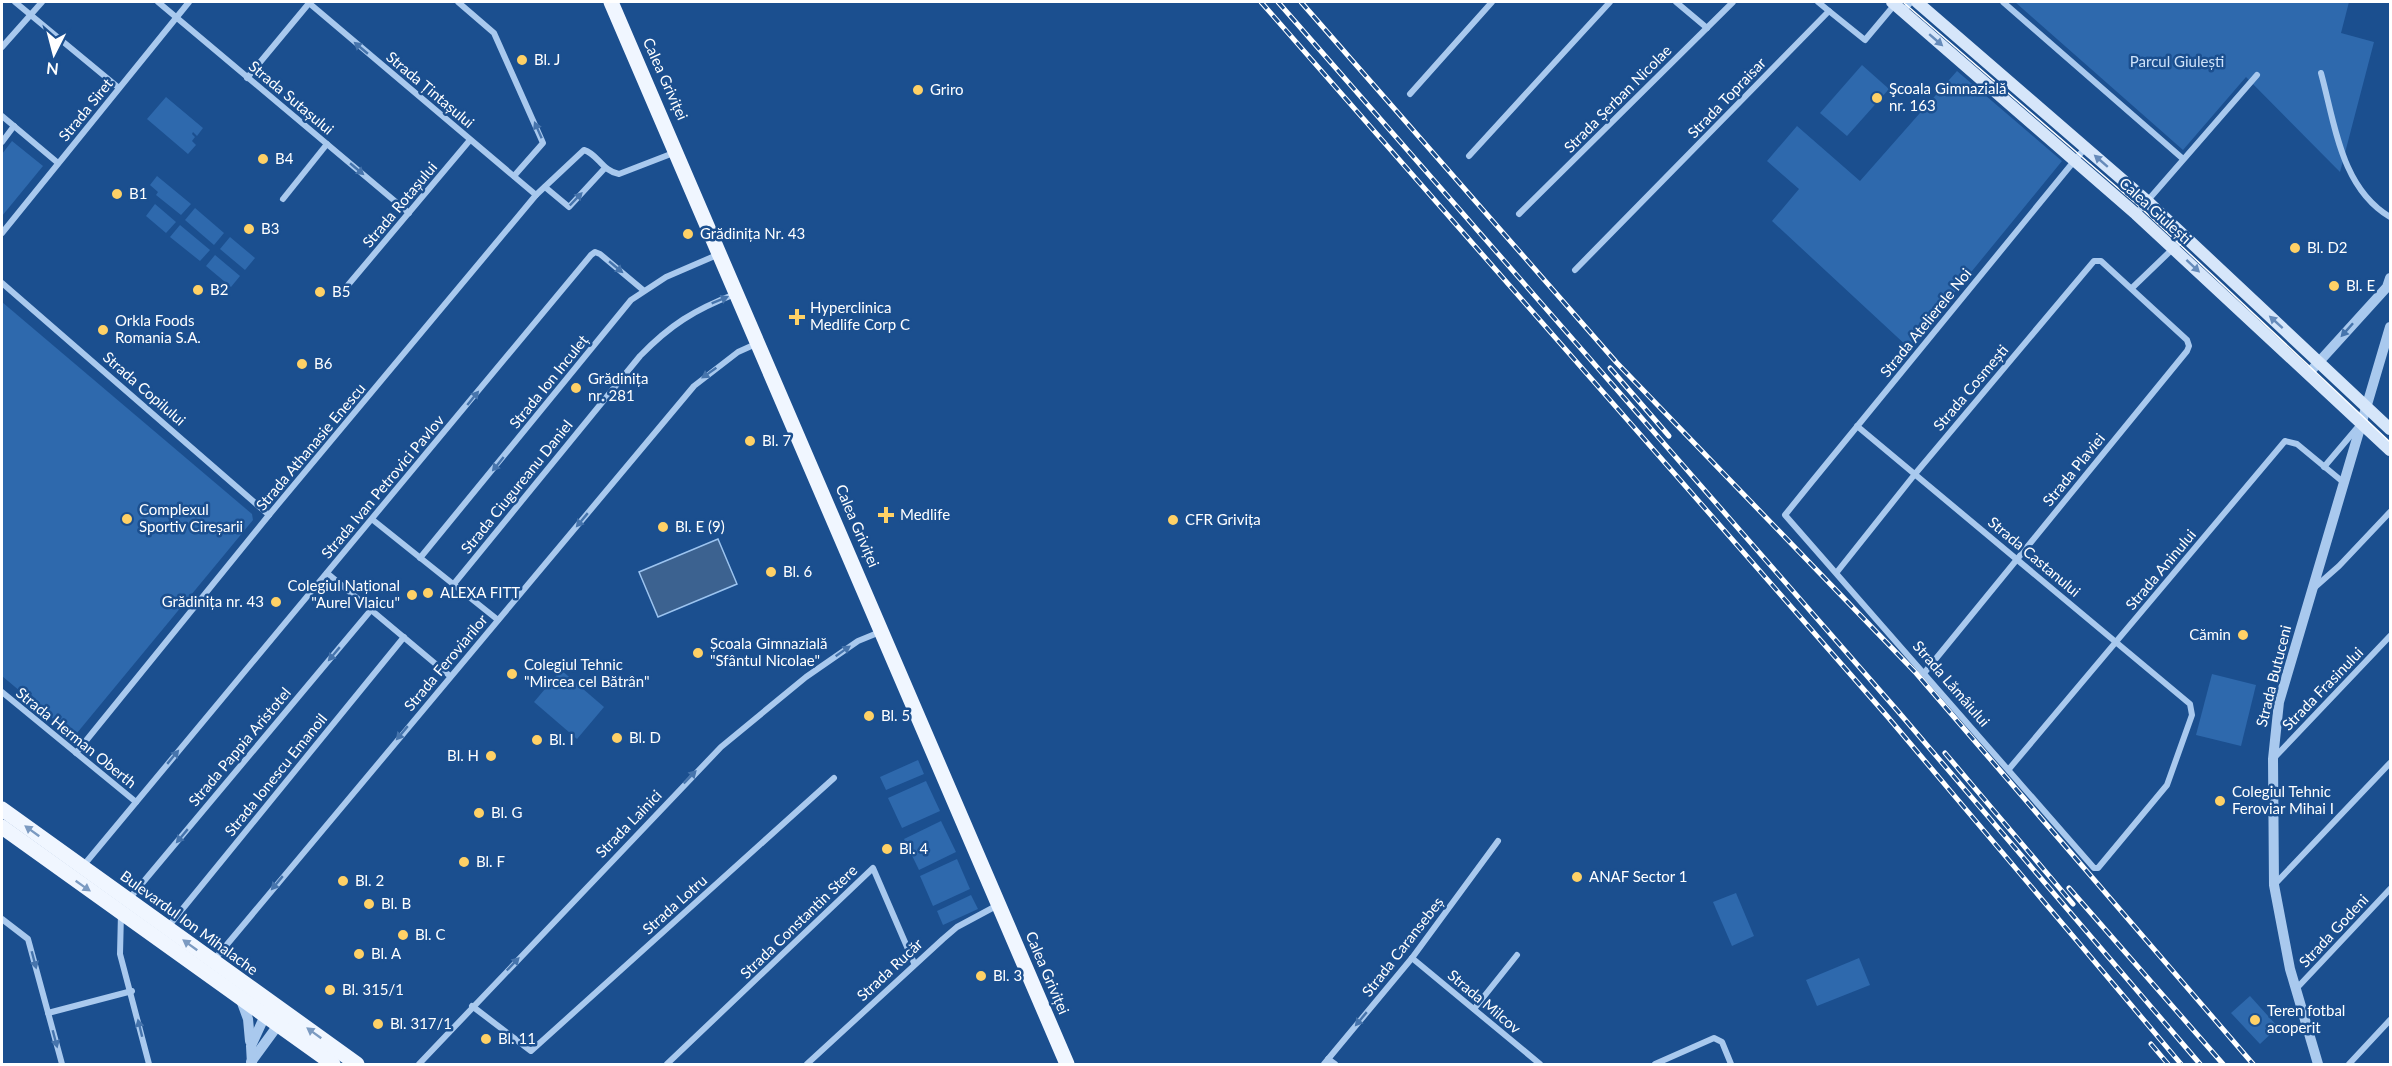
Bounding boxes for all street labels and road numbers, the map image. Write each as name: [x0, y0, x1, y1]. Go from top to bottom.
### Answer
street label: Calea Griviței: [640, 35, 692, 123]
street label: Strada Șerban Nicolae: [1560, 41, 1675, 156]
street label: Strada Țintașului: [383, 47, 478, 131]
street label: Strada Topraisar: [1683, 53, 1770, 141]
street label: Strada Sutașului: [246, 57, 338, 138]
street label: Strada Siret: [54, 74, 116, 144]
street label: Strada Rotașului: [358, 158, 440, 251]
street label: Calea Giulești: [2116, 173, 2195, 247]
street label: Strada Atelierele Noi: [1876, 264, 1975, 380]
street label: Strada Ion Inculeț: [505, 330, 592, 432]
street label: Strada Cosmești: [1929, 341, 2011, 434]
street label: Strada Copilului: [100, 348, 190, 429]
street label: Strada Athanasie Enescu: [252, 379, 369, 514]
street label: Strada Ivan Petrovici Pavlov: [317, 411, 448, 562]
street label: Strada Ciugureanu Daniel: [457, 416, 576, 557]
street label: Strada Plaviei: [2038, 429, 2108, 509]
street label: Calea Griviței: [832, 481, 883, 570]
street label: Strada Castanului: [1985, 512, 2084, 600]
street label: Strada Aninului: [2121, 525, 2199, 613]
street label: Strada Feroviarilor: [400, 610, 491, 714]
street label: Strada Butuceni: [2252, 623, 2294, 729]
street label: Strada Lămâiului: [1910, 637, 1994, 730]
street label: Strada Frasinului: [2278, 643, 2366, 734]
street label: Strada Herman Oberth: [13, 683, 140, 791]
street label: Strada Pappia Aristotel: [184, 683, 294, 809]
street label: Strada Ionescu Emanoil: [220, 709, 330, 839]
street label: Strada Lainici: [592, 786, 665, 861]
street label: Strada Constantin Stere: [736, 861, 861, 982]
street label: Bulevardul Ion Mihalache: [117, 866, 262, 978]
street label: Strada Lotru: [638, 871, 710, 938]
street label: Strada Godeni: [2295, 890, 2372, 971]
street label: Strada Caransebeș: [1358, 893, 1447, 1000]
street label: Calea Griviței: [1022, 928, 1073, 1017]
street label: Strada Rucăr: [853, 934, 926, 1004]
street label: Strada Milcov: [1445, 966, 1525, 1037]

